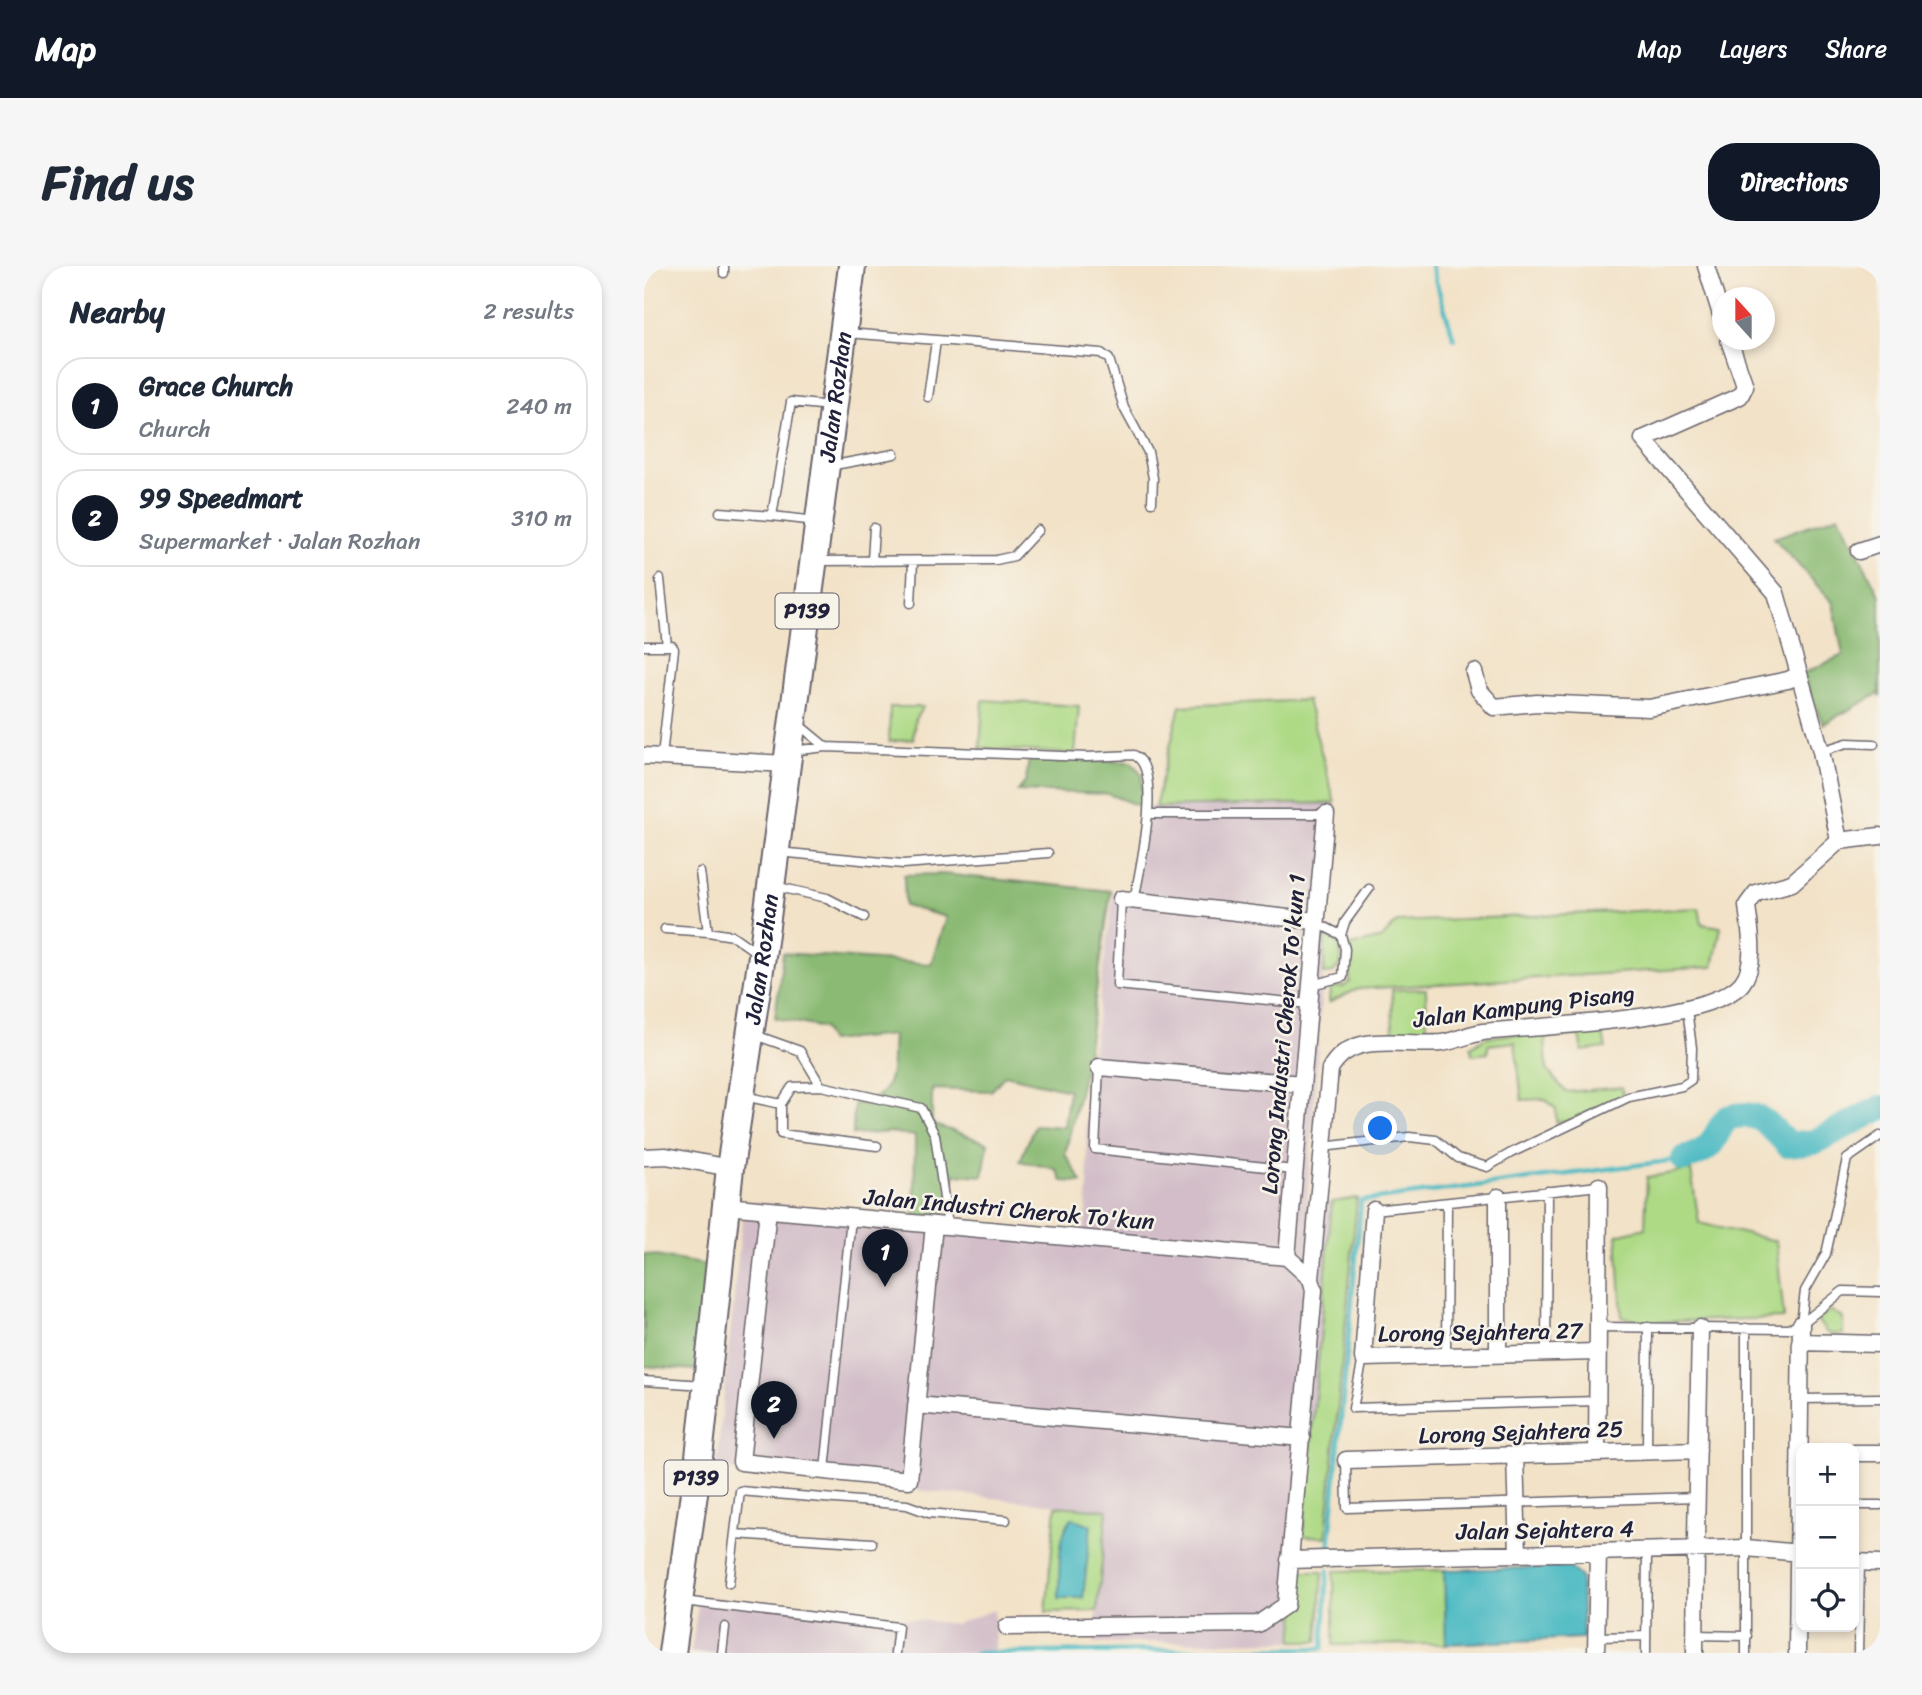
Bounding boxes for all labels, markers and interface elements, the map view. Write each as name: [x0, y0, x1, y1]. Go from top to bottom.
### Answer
text: Map: [35, 20, 96, 78]
text: Map: [1637, 28, 1682, 70]
text: Layers: [1720, 28, 1787, 70]
text: Share: [1825, 28, 1887, 70]
text: Find us: [42, 139, 194, 226]
button: Directions: [1708, 143, 1880, 221]
text: Nearby: [70, 285, 165, 339]
north arrow: [1712, 287, 1775, 350]
text: 2 results: [483, 291, 574, 332]
street label: Jalan Rozhan: [807, 329, 864, 465]
text: Grace Church: [139, 363, 293, 409]
text: 1: [90, 386, 100, 427]
text: 240 m: [506, 386, 572, 427]
text: Church: [139, 409, 211, 450]
text: 99 Speedmart: [139, 475, 303, 521]
text: 2: [88, 498, 102, 539]
text: 310 m: [511, 498, 572, 539]
text: Supermarket · Jalan Rozhan: [139, 521, 420, 562]
road number: P139: [776, 594, 838, 628]
street label: Lorong Industri Cherok To'kun 1: [1249, 872, 1318, 1196]
street label: Jalan Rozhan: [732, 891, 791, 1028]
street label: Jalan Kampung Pisang: [1410, 973, 1637, 1041]
your location: [1363, 1111, 1397, 1145]
street label: Jalan Industri Cherok To'kun: [861, 1176, 1157, 1243]
pin: 1: [862, 1229, 908, 1287]
street label: Lorong Sejahtera 27: [1377, 1310, 1584, 1355]
pin: 2: [751, 1381, 797, 1439]
street label: Lorong Sejahtera 25: [1418, 1408, 1624, 1457]
map controls: [1796, 1443, 1859, 1632]
button: +: [1796, 1443, 1859, 1506]
road number: P139: [664, 1460, 728, 1496]
button: −: [1796, 1506, 1859, 1569]
street label: Jalan Sejahtera 4: [1455, 1508, 1634, 1553]
button: locate: [1796, 1569, 1859, 1632]

